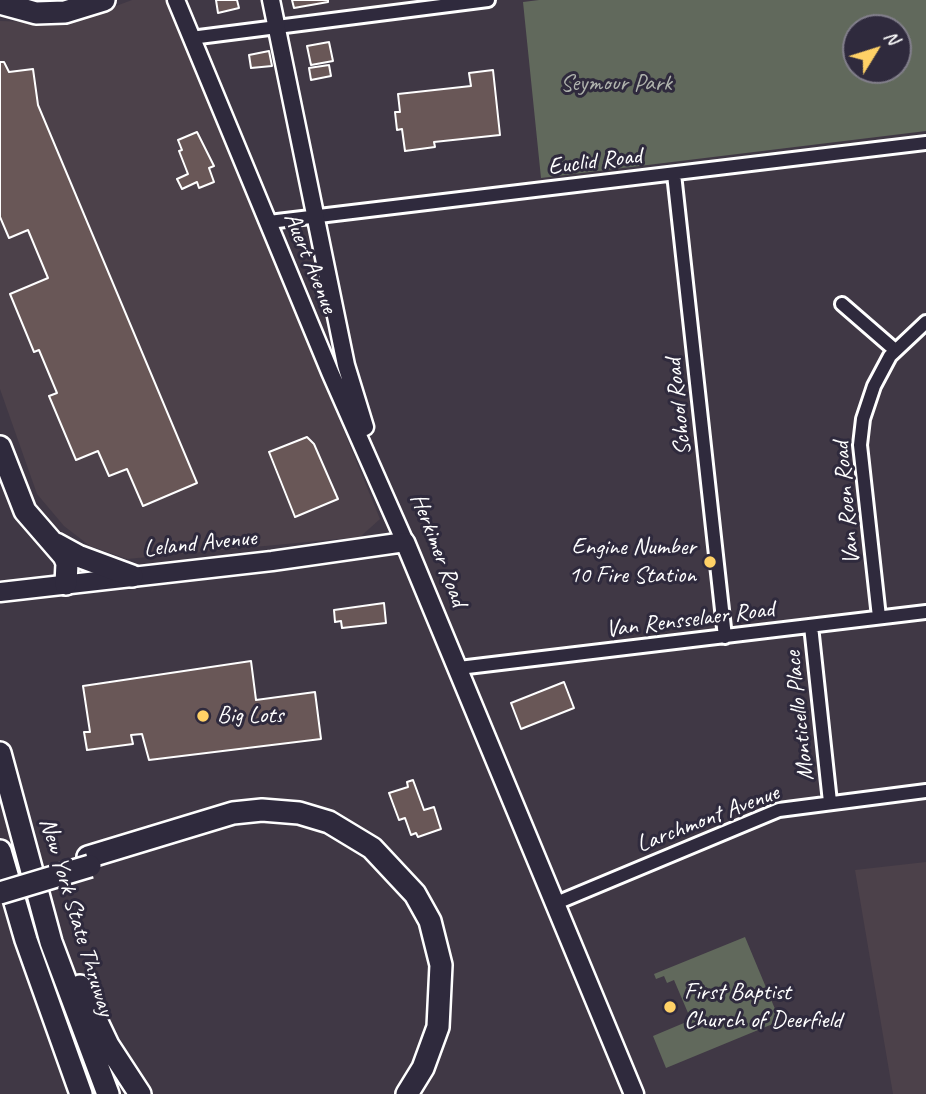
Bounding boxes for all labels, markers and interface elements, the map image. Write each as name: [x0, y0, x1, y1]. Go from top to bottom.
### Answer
north arrow: [842, 14, 912, 84]
text: N: [879, 25, 905, 49]
park label: Seymour Park: [560, 70, 672, 98]
street label: Euclid Road: [547, 142, 643, 182]
street label: Auert Avenue: [277, 208, 343, 318]
street label: School Road: [660, 357, 698, 457]
street label: Van Roen Road: [827, 440, 867, 566]
street label: Herkimer Road: [403, 489, 473, 611]
street label: Leland Avenue: [142, 524, 258, 564]
place label: Engine Number 10 Fire Station: [568, 534, 696, 590]
marker: Engine Number 10 Fire Station: [702, 554, 718, 570]
street label: Van Rensselaer Road: [604, 595, 776, 645]
street label: Monticello Place: [779, 650, 821, 782]
place label: Big Lots: [217, 702, 283, 730]
marker: Big Lots: [195, 708, 211, 724]
street label: Larchmont Avenue: [633, 779, 783, 859]
street label: New York State Thruway: [32, 815, 120, 1019]
place label: First Baptist Church of Deerfield: [684, 979, 842, 1035]
marker: First Baptist Church of Deerfield: [662, 999, 678, 1015]

